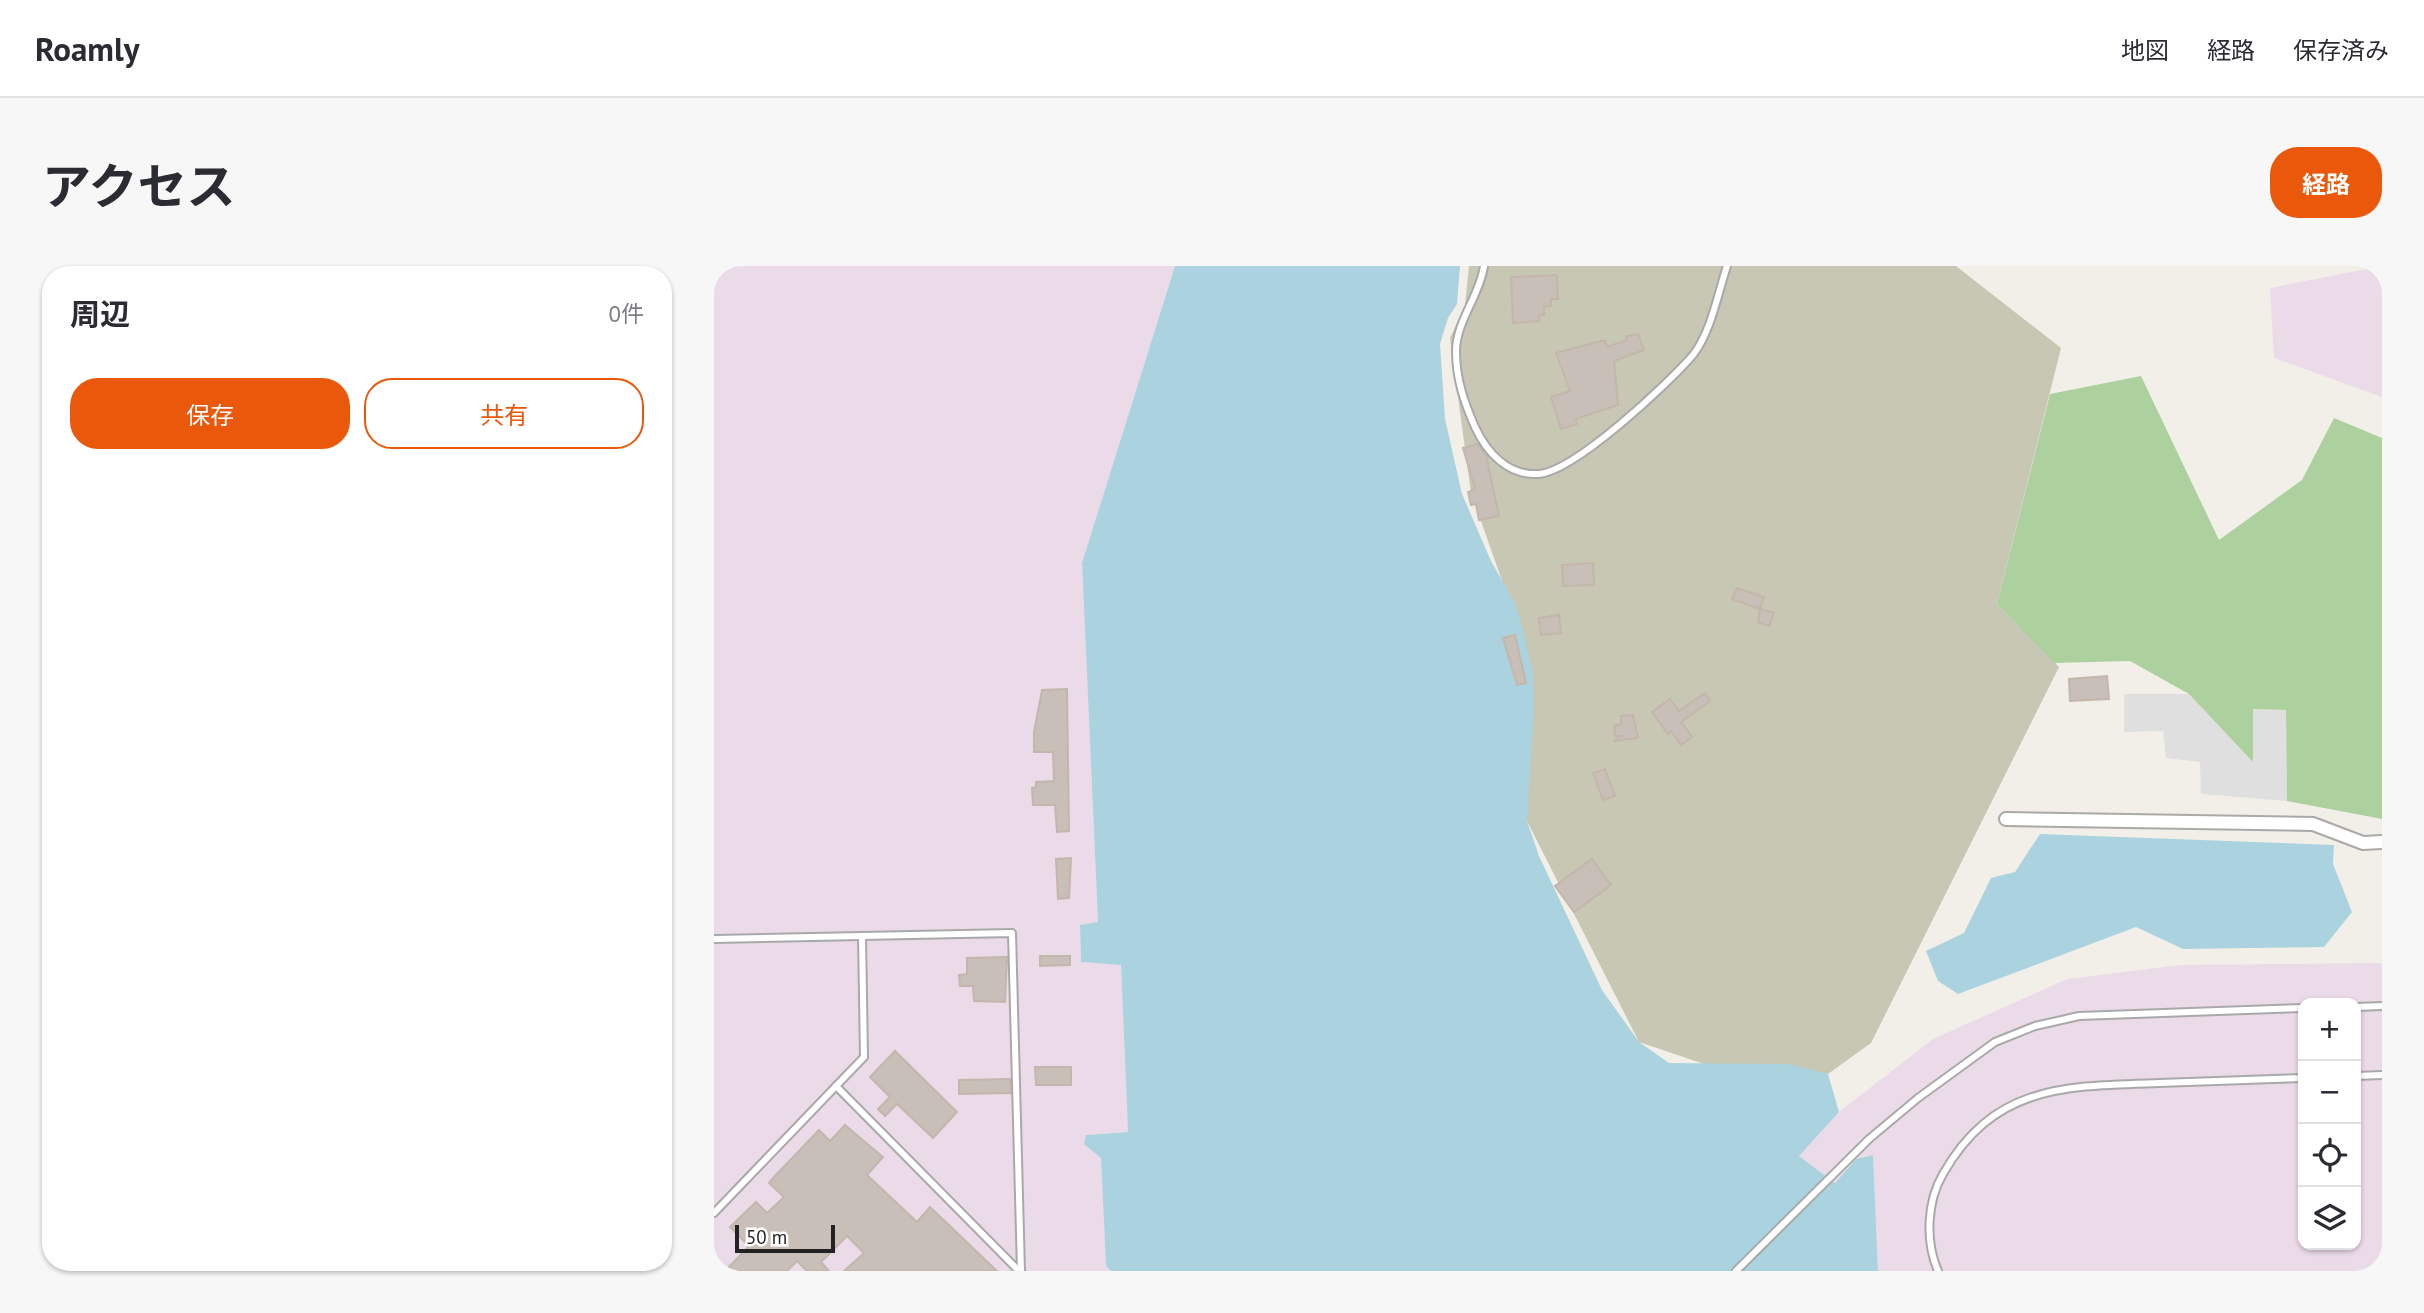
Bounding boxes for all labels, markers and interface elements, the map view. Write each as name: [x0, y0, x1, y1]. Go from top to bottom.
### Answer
text: Roamly: [35, 27, 139, 70]
text: 地図: [2121, 35, 2169, 66]
text: 経路: [2207, 35, 2255, 66]
text: 保存済み: [2293, 35, 2389, 66]
button: 経路: [2270, 147, 2382, 218]
text: アクセス: [42, 154, 236, 218]
text: 周辺: [70, 294, 130, 333]
text: 0件: [608, 299, 644, 328]
button: 保存: [70, 378, 350, 449]
button: 共有: [364, 378, 644, 449]
map controls: [2298, 998, 2361, 1250]
button: +: [2298, 998, 2361, 1061]
button: −: [2298, 1061, 2361, 1124]
button: locate: [2298, 1124, 2361, 1187]
button: layers: [2298, 1187, 2361, 1250]
scale bar: [735, 1222, 835, 1254]
text: 50 m: [746, 1225, 787, 1249]

